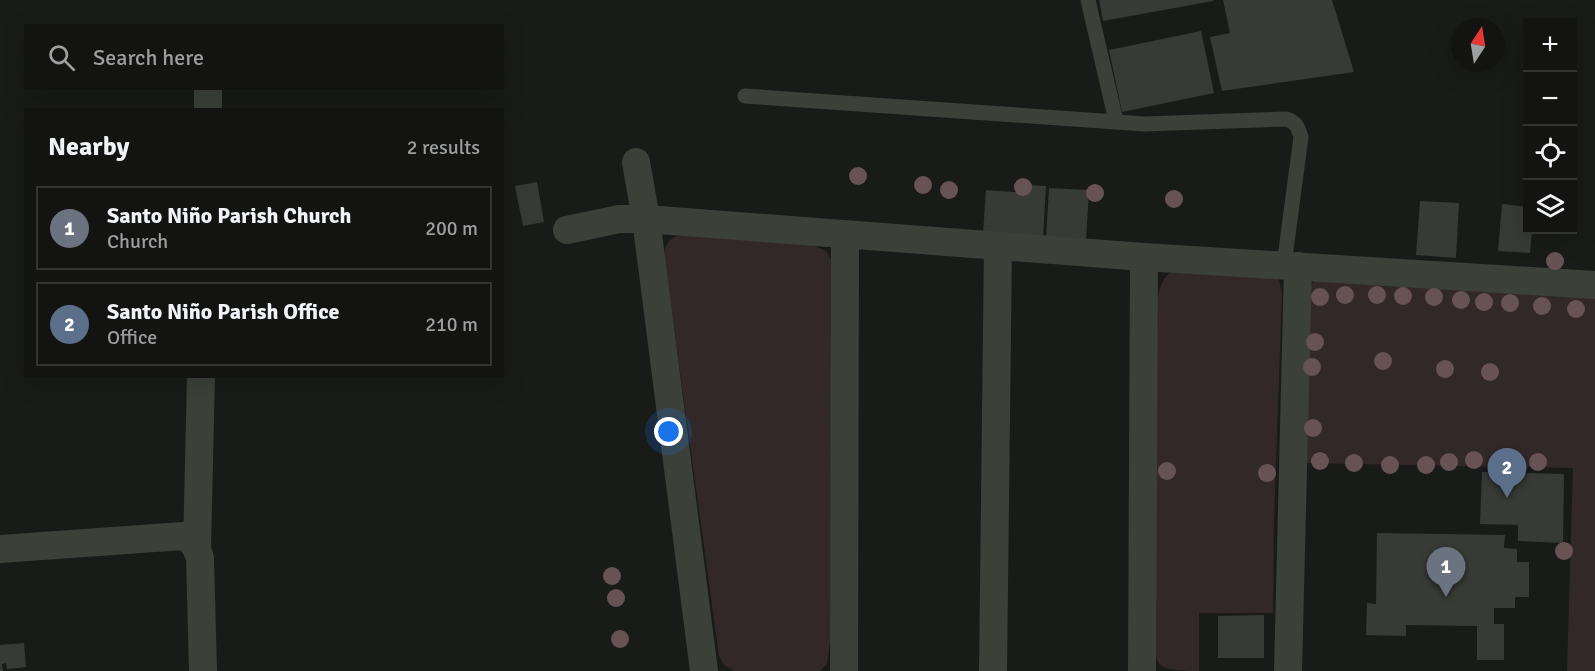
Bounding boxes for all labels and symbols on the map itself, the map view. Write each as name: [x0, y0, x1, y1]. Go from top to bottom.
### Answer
north arrow: [1451, 18, 1505, 72]
your location: [654, 417, 683, 446]
pin: 2: [1488, 448, 1526, 498]
pin: 1: [1426, 548, 1466, 597]

